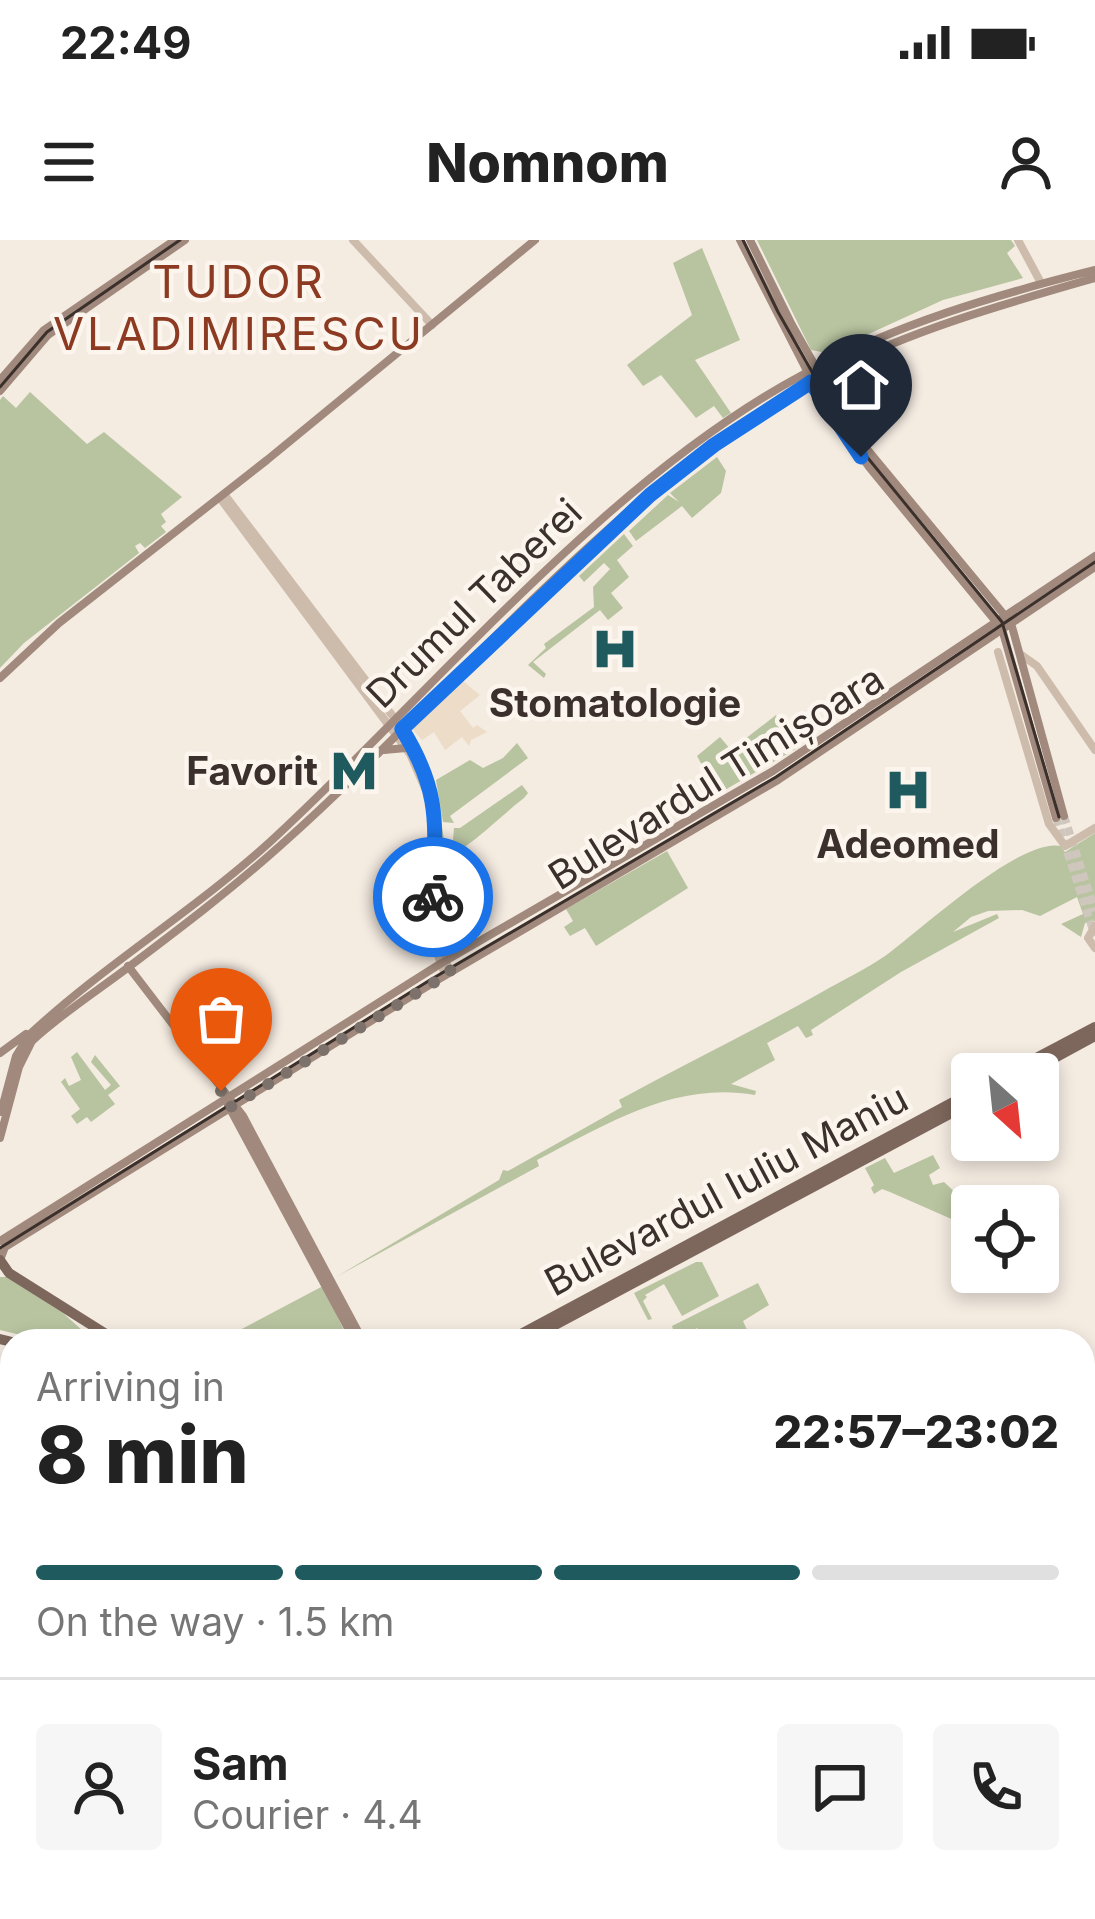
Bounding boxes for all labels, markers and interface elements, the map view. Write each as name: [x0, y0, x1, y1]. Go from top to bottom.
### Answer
text: 22:49: [60, 15, 191, 70]
icon: menu: [36, 129, 102, 195]
icon: person: [993, 129, 1059, 195]
text: Nomnom: [426, 130, 669, 195]
district label: TUDOR VLADIMIRESCU: [53, 254, 425, 361]
pin: [810, 334, 912, 457]
icon: home: [828, 352, 894, 418]
street label: Drumul Taberei: [356, 488, 591, 717]
hospital icon: Stomatologie: [590, 624, 640, 674]
street label: Bulevardul Timișoara: [540, 654, 892, 899]
place label: Stomatologie: [489, 679, 741, 726]
metro station icon: Favorit: [329, 746, 379, 796]
place label: Favorit: [186, 747, 318, 794]
hospital icon: Adeomed: [883, 765, 933, 815]
place label: Adeomed: [816, 820, 1000, 867]
courier: [373, 837, 493, 957]
icon: bike: [400, 864, 466, 930]
pin: [170, 968, 272, 1091]
icon: bag: [188, 986, 254, 1052]
north arrow: [951, 1053, 1059, 1161]
map controls: [951, 1053, 1059, 1293]
street label: Bulevardul Iuliu Maniu: [536, 1074, 915, 1305]
button: locate: [951, 1185, 1059, 1293]
text: Arriving in: [36, 1363, 225, 1410]
text: 22:57–23:02: [774, 1404, 1059, 1459]
text: 8 min: [36, 1407, 249, 1502]
text: On the way · 1.5 km: [36, 1598, 394, 1645]
button: person: [36, 1724, 162, 1850]
button: chat: [777, 1724, 903, 1850]
button: phone: [933, 1724, 1059, 1850]
text: Sam: [192, 1736, 289, 1791]
text: Courier · 4.4: [192, 1791, 423, 1838]

